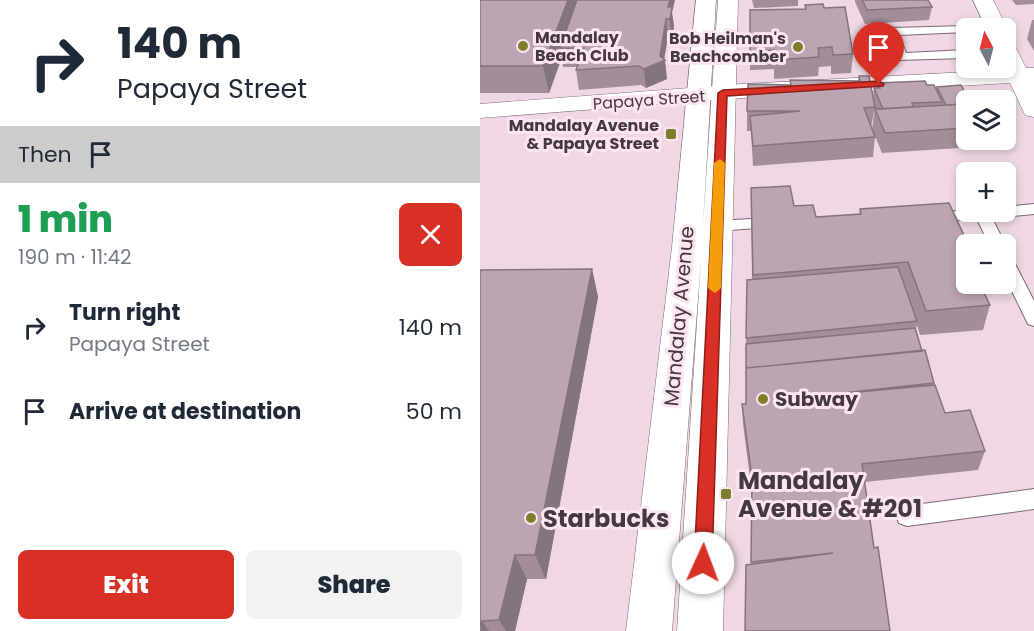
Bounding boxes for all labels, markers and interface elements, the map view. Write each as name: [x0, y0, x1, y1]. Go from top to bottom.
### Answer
text: 140 m: [117, 14, 242, 73]
north arrow: [956, 18, 1016, 78]
map controls: [956, 18, 1016, 294]
pin: [853, 22, 904, 84]
icon: right: [18, 24, 96, 102]
place label: Mandalay Beach Club: [535, 26, 629, 67]
place label: Bob Heilman's Beachcomber: [669, 27, 786, 68]
icon: arrive: [862, 31, 895, 64]
marker: Mandalay Beach Club: [516, 39, 530, 53]
marker: Bob Heilman's Beachcomber: [791, 40, 805, 54]
text: Papaya Street: [117, 70, 307, 107]
street label: Papaya Street: [592, 85, 706, 115]
button: layers: [956, 90, 1016, 150]
place label: Mandalay Avenue & Papaya Street: [509, 114, 659, 155]
marker: Mandalay Avenue & Papaya Street: [664, 127, 678, 141]
icon: arrive: [84, 138, 117, 171]
text: Then: [18, 139, 72, 170]
button: +: [956, 162, 1016, 222]
text: 1 min: [18, 194, 113, 245]
button: close: [399, 203, 462, 266]
street label: Mandalay Avenue: [657, 225, 701, 407]
button: −: [956, 234, 1016, 294]
text: 190 m · 11:42: [18, 243, 132, 271]
text: Turn right: [69, 297, 180, 328]
icon: right: [18, 311, 51, 344]
text: 140 m: [399, 312, 462, 343]
text: Papaya Street: [69, 330, 210, 358]
place label: Subway: [775, 385, 858, 413]
marker: Subway: [756, 392, 770, 406]
icon: arrive: [18, 395, 51, 428]
text: Arrive at destination: [69, 396, 301, 427]
text: 50 m: [406, 396, 462, 427]
place label: Mandalay Avenue & #201: [738, 464, 922, 525]
marker: Mandalay Avenue & #201: [719, 487, 733, 501]
place label: Starbucks: [543, 502, 669, 535]
marker: Starbucks: [524, 511, 538, 525]
position arrow: [671, 531, 735, 595]
button: Exit: [18, 550, 234, 619]
button: Share: [246, 550, 462, 619]

